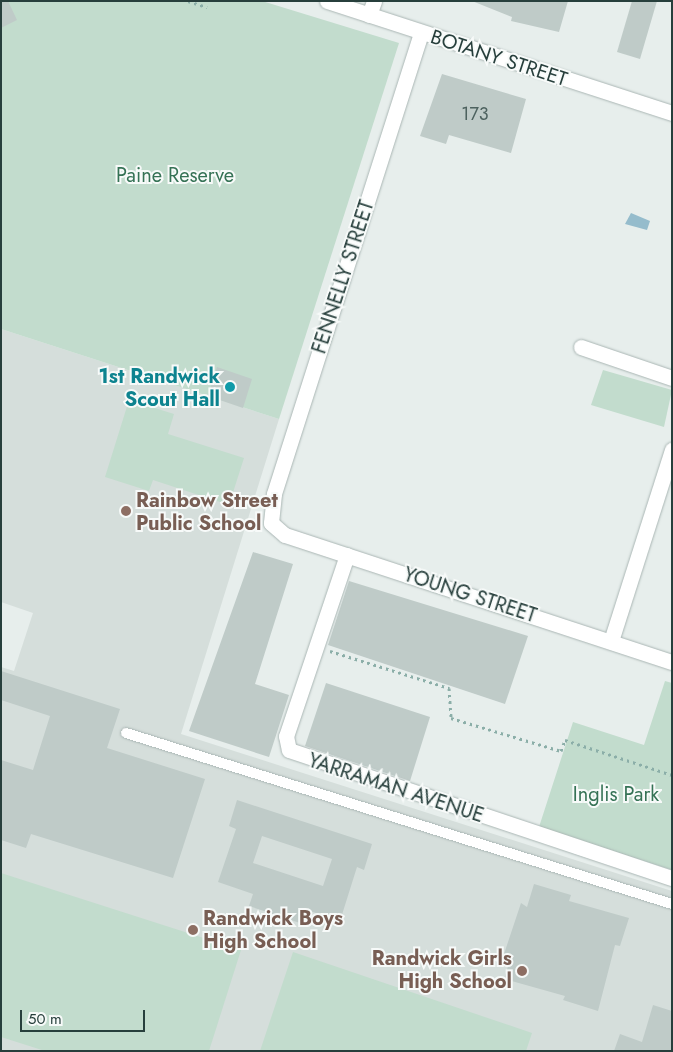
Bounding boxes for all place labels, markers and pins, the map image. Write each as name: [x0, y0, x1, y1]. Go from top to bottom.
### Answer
place label: 1st Randwick Scout Hall: [99, 364, 220, 411]
marker: 1st Randwick Scout Hall: [224, 381, 236, 393]
place label: Rainbow Street Public School: [136, 488, 278, 535]
marker: Rainbow Street Public School: [120, 505, 132, 517]
place label: Randwick Boys High School: [203, 906, 343, 953]
marker: Randwick Boys High School: [187, 924, 199, 936]
place label: Randwick Girls High School: [372, 947, 512, 994]
marker: Randwick Girls High School: [516, 965, 528, 977]

